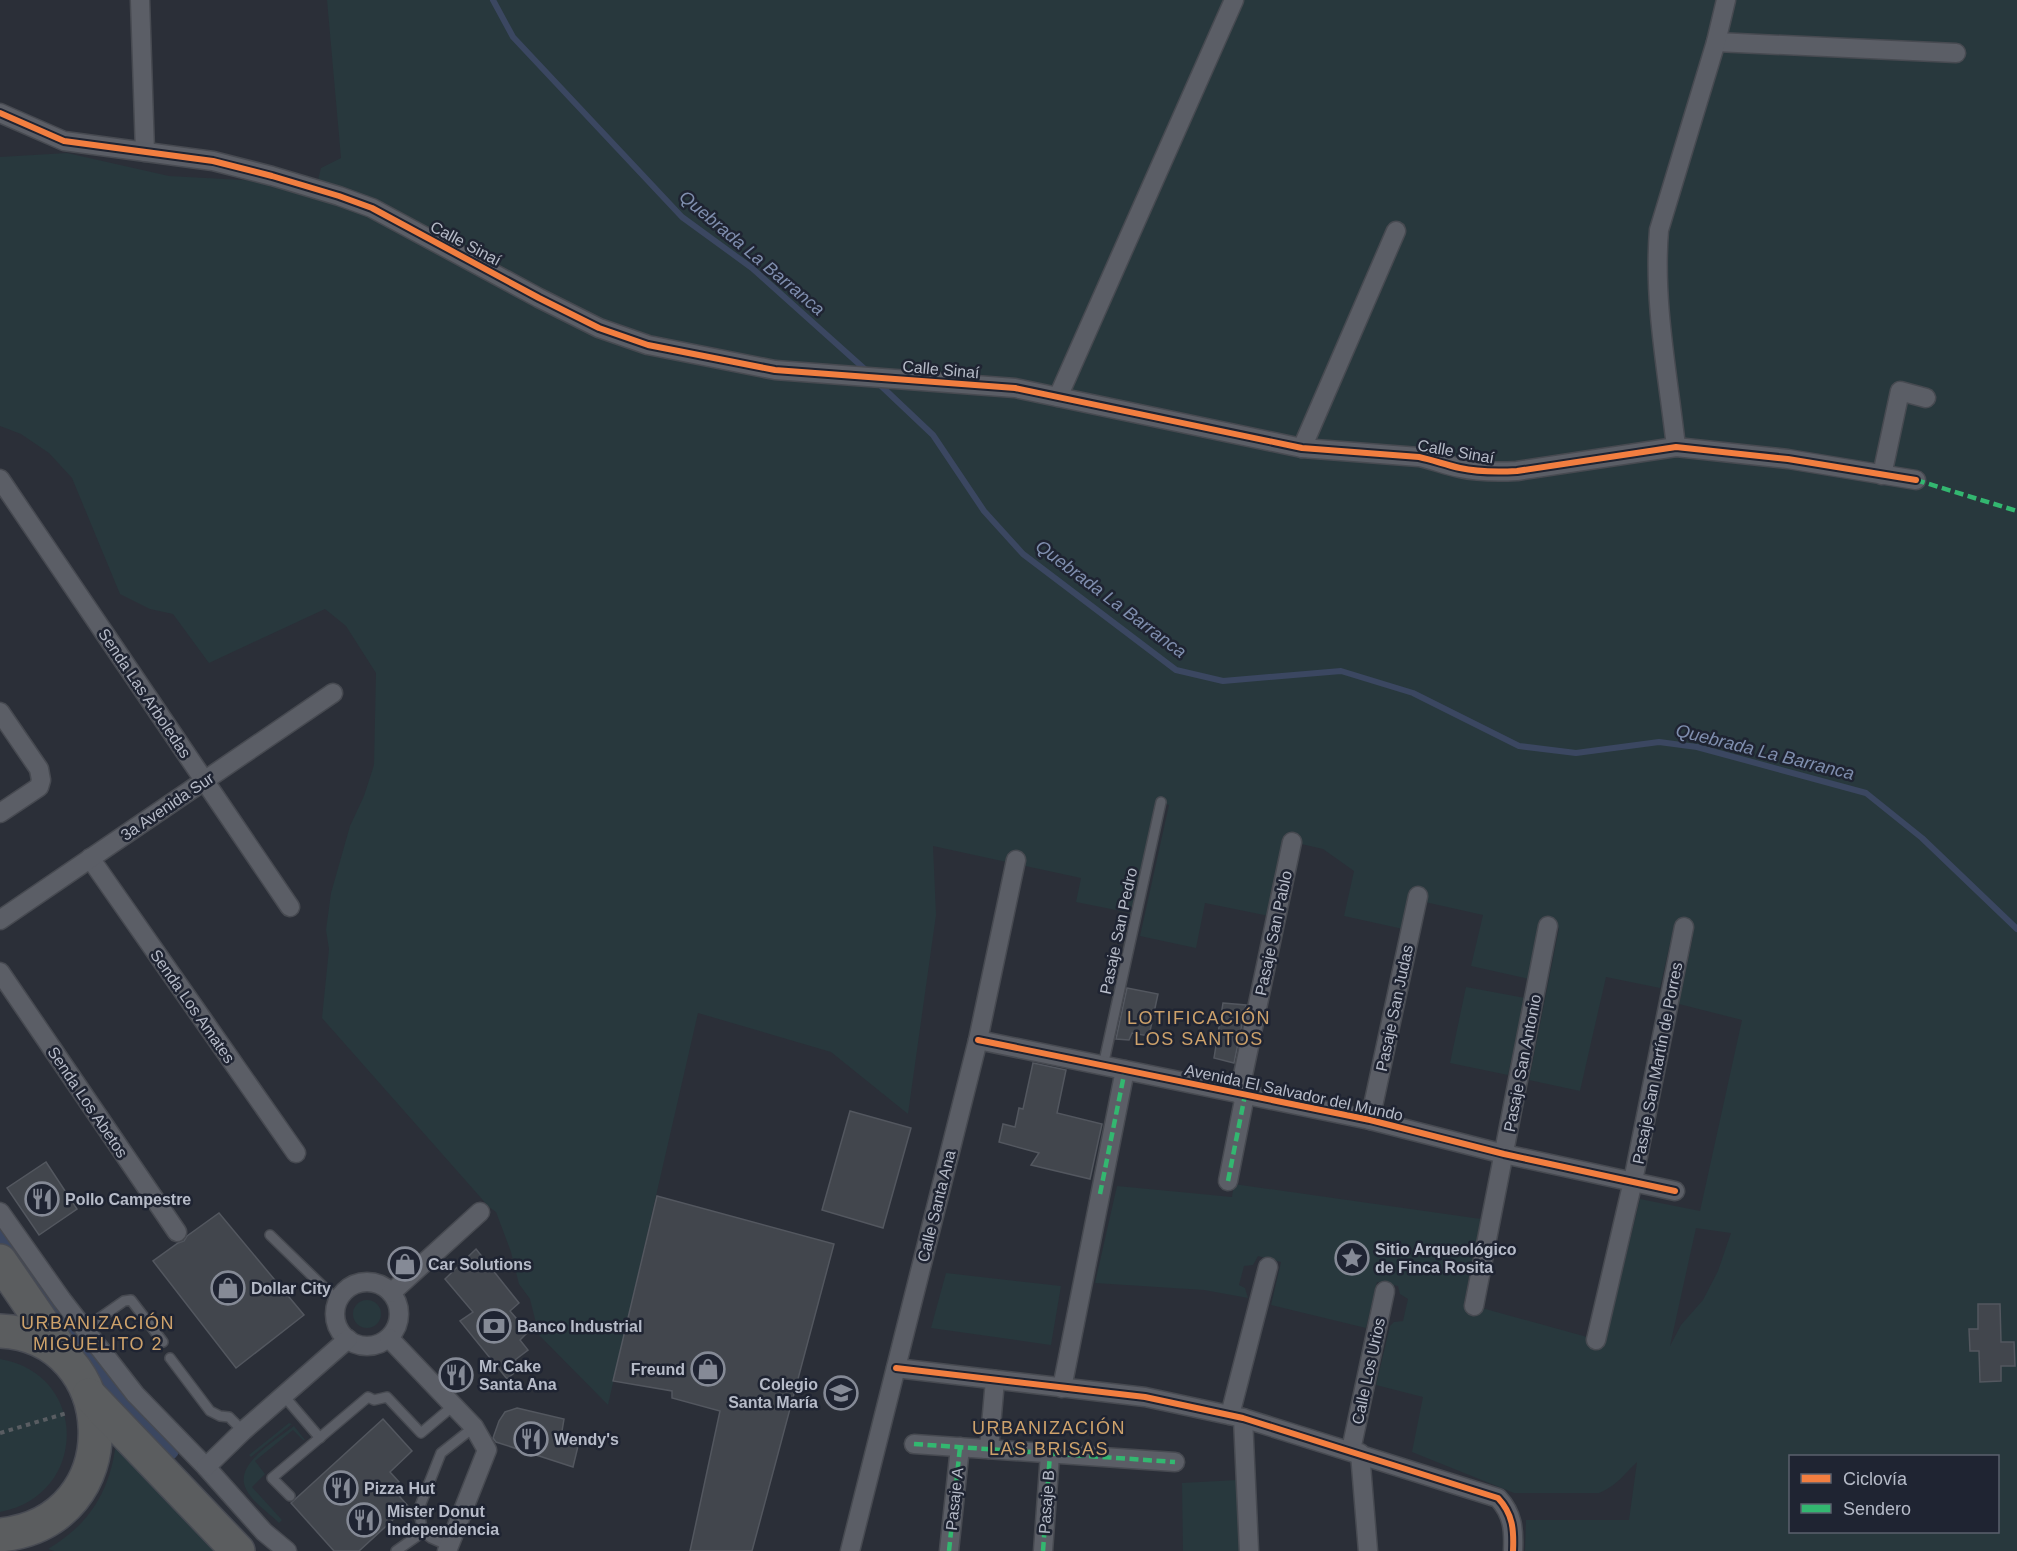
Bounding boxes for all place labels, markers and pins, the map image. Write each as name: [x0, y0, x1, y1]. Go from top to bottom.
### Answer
restaurant icon: Pollo Campestre: [24, 1181, 60, 1217]
place label: Pollo Campestre: [65, 1191, 191, 1208]
place icon: Sitio Arqueológico de Finca Rosita: [1334, 1240, 1370, 1276]
place label: Sitio Arqueológico de Finca Rosita: [1375, 1241, 1517, 1276]
shop icon: Car Solutions: [387, 1246, 423, 1282]
place label: Car Solutions: [428, 1256, 532, 1273]
shop icon: Dollar City: [210, 1270, 246, 1306]
place label: Dollar City: [251, 1280, 331, 1297]
bank icon: Banco Industrial: [476, 1308, 512, 1344]
place label: Banco Industrial: [517, 1318, 642, 1335]
shop icon: Freund: [690, 1351, 726, 1387]
restaurant icon: Mr Cake Santa Ana: [438, 1357, 474, 1393]
place label: Mr Cake Santa Ana: [479, 1358, 557, 1393]
place label: Freund: [631, 1361, 685, 1378]
school or university icon: Colegio Santa María: [823, 1375, 859, 1411]
place label: Colegio Santa María: [728, 1376, 818, 1411]
restaurant icon: Wendy's: [513, 1421, 549, 1457]
place label: Wendy's: [554, 1431, 619, 1448]
restaurant icon: Pizza Hut: [323, 1470, 359, 1506]
place label: Pizza Hut: [364, 1480, 436, 1497]
restaurant icon: Mister Donut Independencia: [346, 1502, 382, 1538]
place label: Mister Donut Independencia: [387, 1503, 499, 1538]

